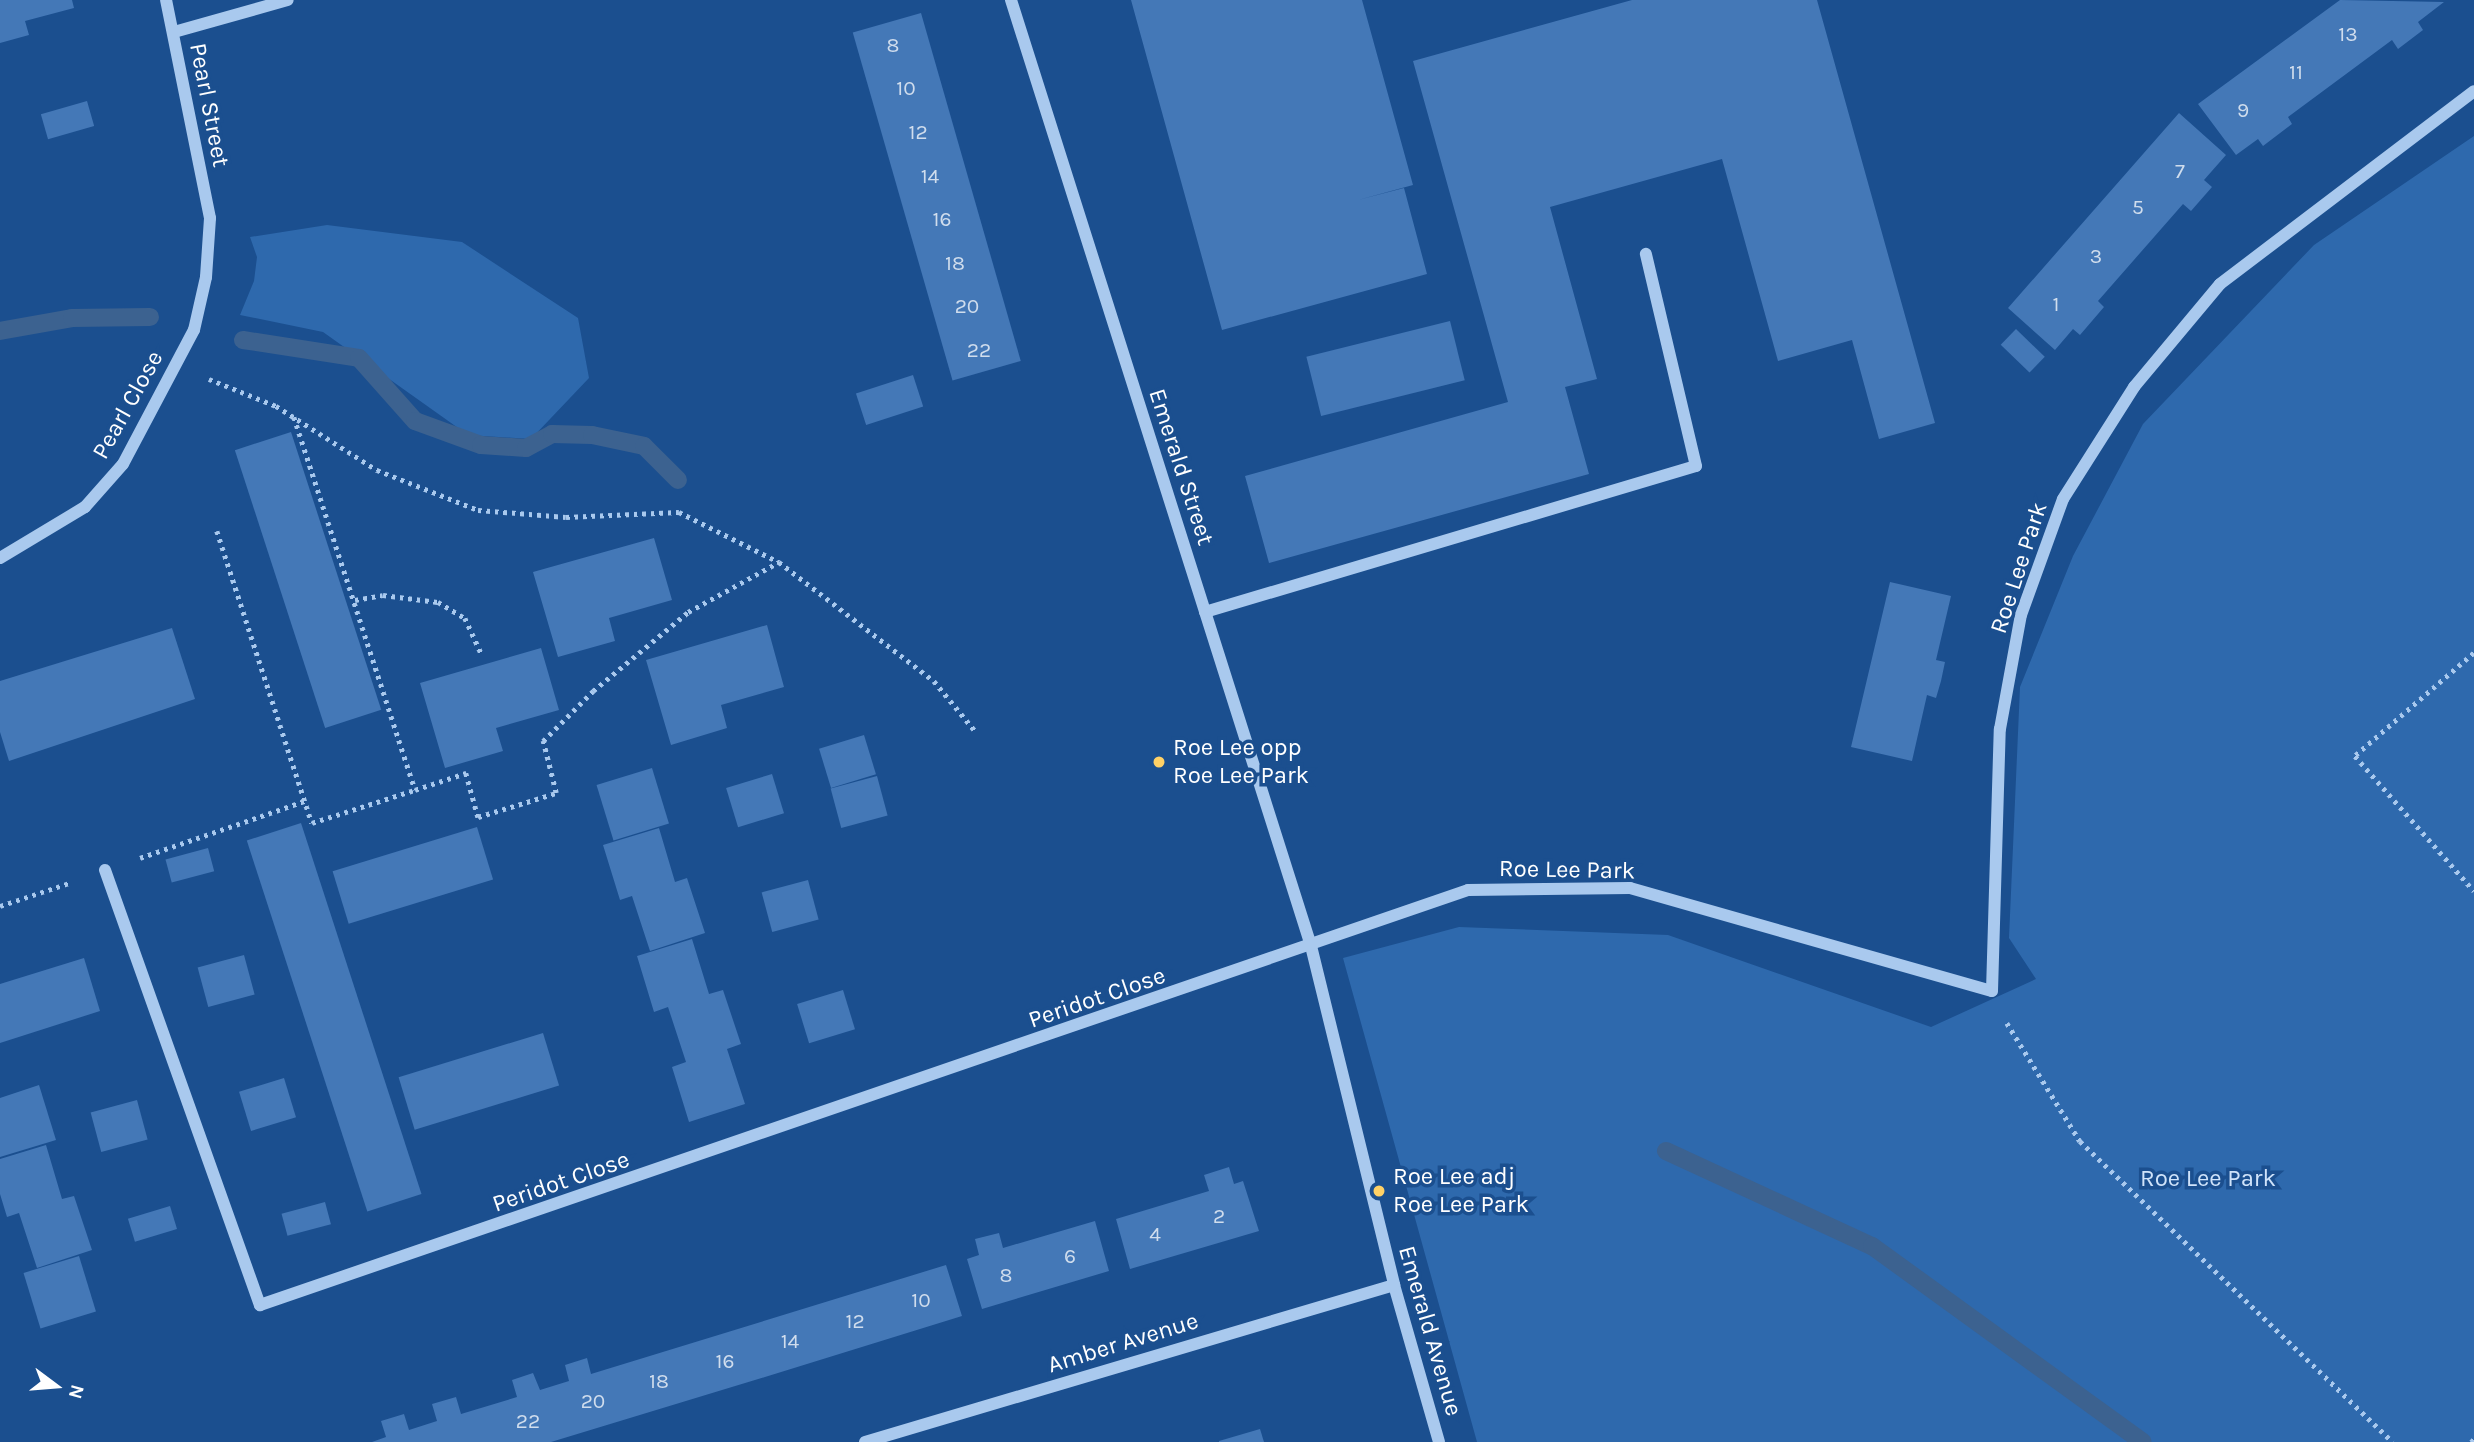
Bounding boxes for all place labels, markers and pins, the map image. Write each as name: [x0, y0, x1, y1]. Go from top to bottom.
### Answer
place label: Roe Lee opp Roe Lee Park: [1173, 734, 1309, 790]
marker: Roe Lee opp Roe Lee Park: [1151, 754, 1167, 770]
place label: Roe Lee adj Roe Lee Park: [1393, 1163, 1529, 1219]
marker: Roe Lee adj Roe Lee Park: [1371, 1183, 1387, 1199]

